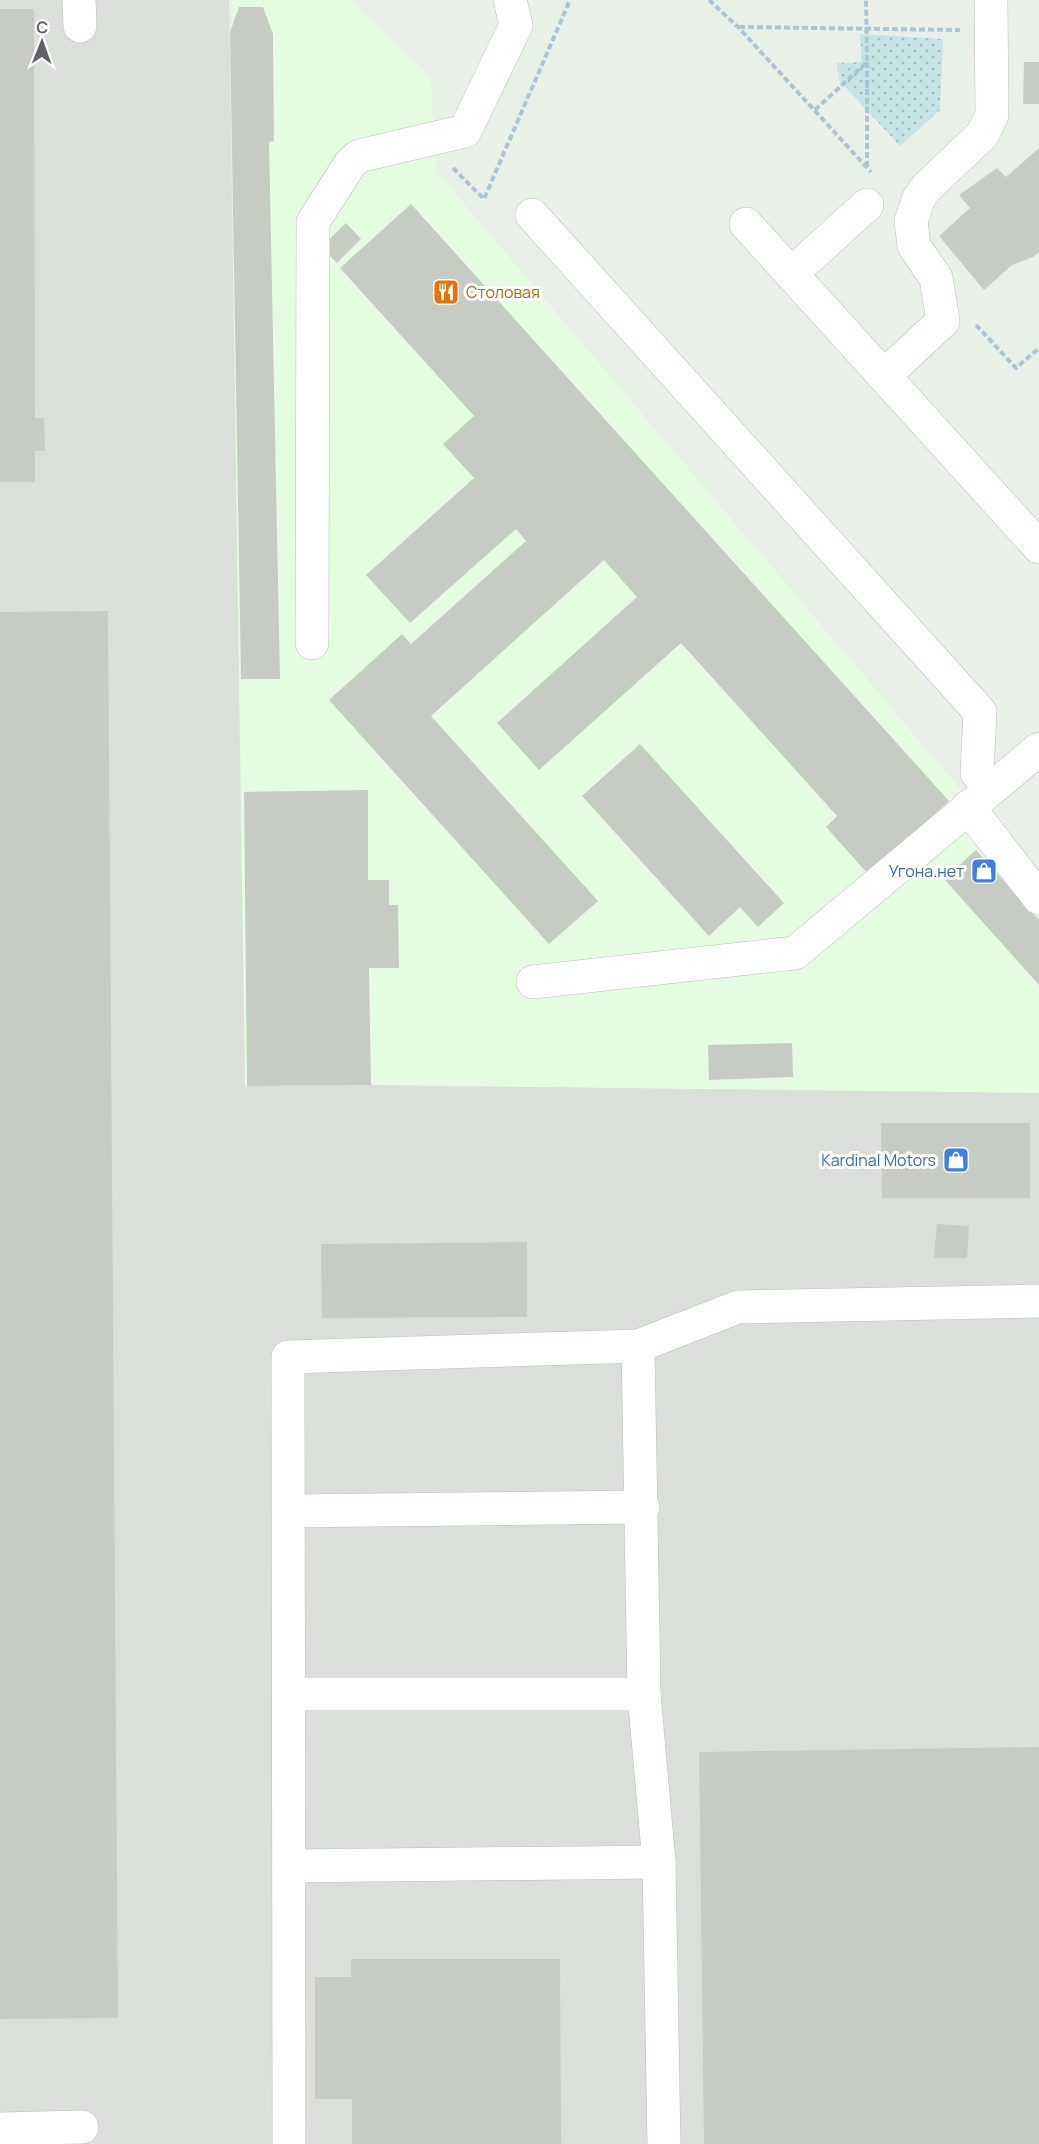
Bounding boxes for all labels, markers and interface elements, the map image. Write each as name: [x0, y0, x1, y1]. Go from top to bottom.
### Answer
north arrow: [12, 12, 72, 72]
text: С: [36, 16, 49, 38]
restaurant icon: Столовая: [431, 277, 461, 307]
place label: Столовая: [466, 281, 540, 303]
shop icon: Угона.нет: [969, 856, 999, 886]
place label: Угона.нет: [889, 860, 964, 882]
shop icon: Kardinal Motors: [941, 1145, 971, 1175]
place label: Kardinal Motors: [821, 1149, 936, 1171]

